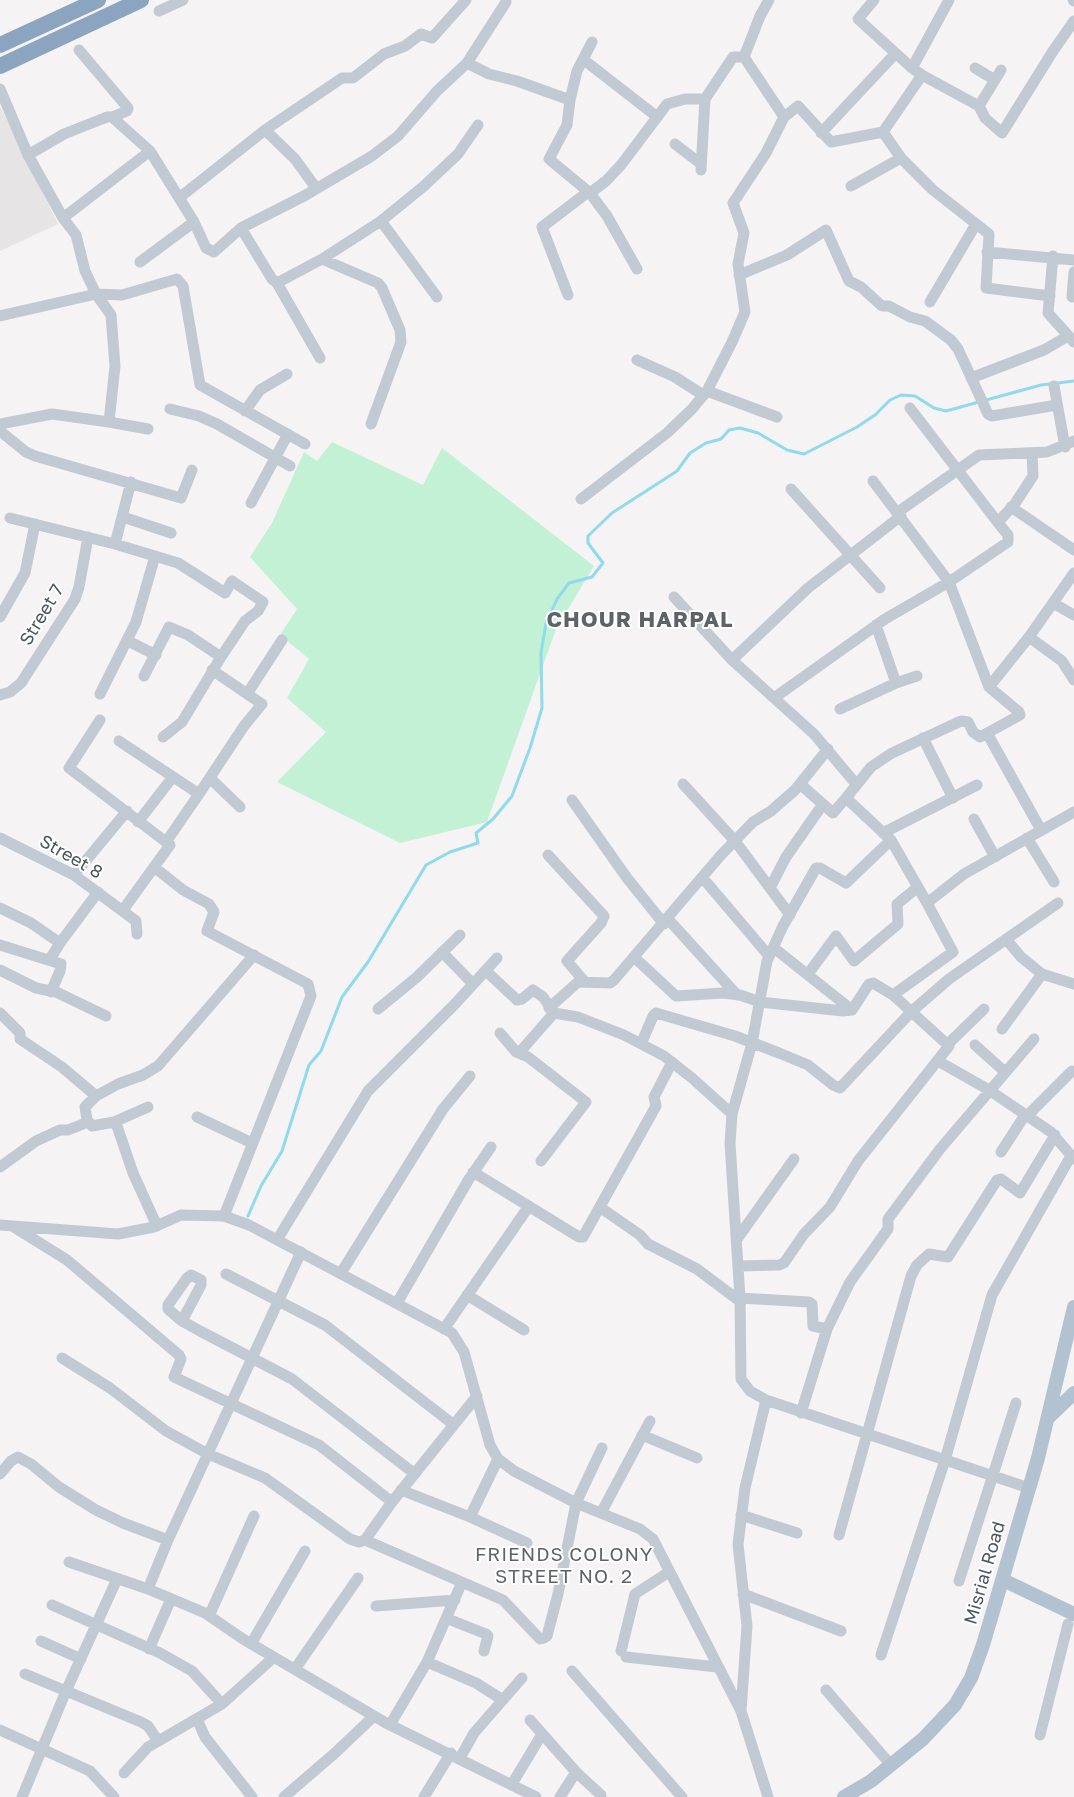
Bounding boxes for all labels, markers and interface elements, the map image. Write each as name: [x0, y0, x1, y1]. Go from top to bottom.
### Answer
street label: Street 7: [15, 581, 69, 649]
district label: CHOUR HARPAL: [545, 607, 735, 633]
street label: Street 8: [36, 830, 106, 884]
street label: Misrial Road: [960, 1519, 1010, 1627]
district label: FRIENDS COLONY STREET NO. 2: [473, 1544, 655, 1588]

